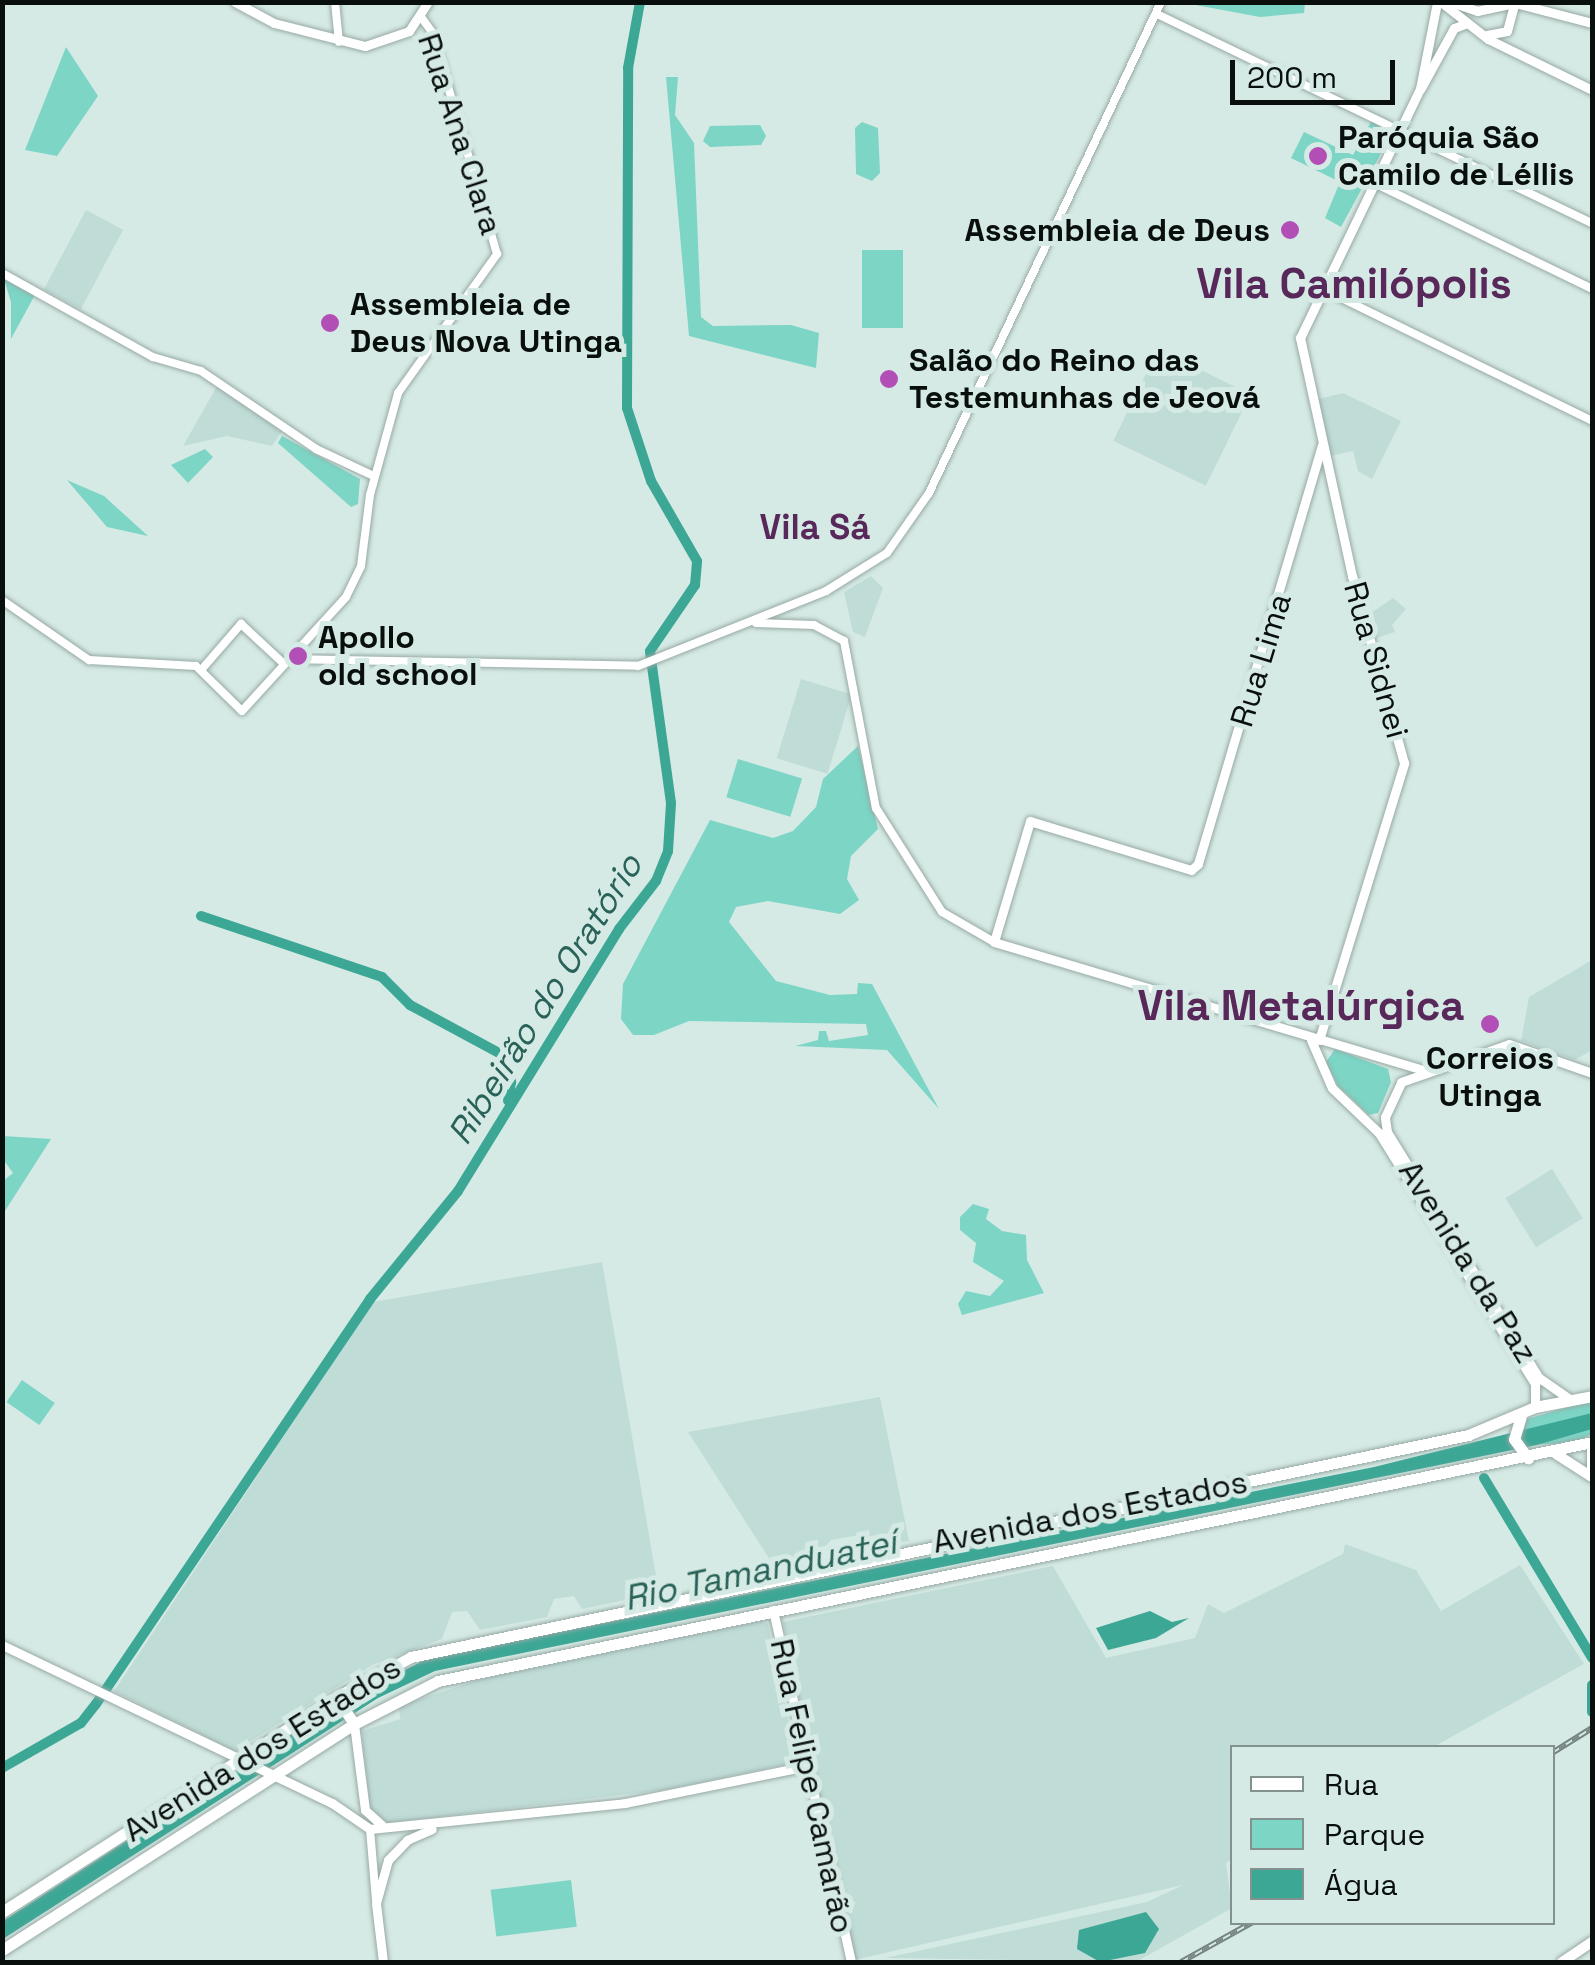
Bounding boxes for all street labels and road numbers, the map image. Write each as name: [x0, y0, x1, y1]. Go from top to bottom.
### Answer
street label: Rua Ana Clara: [409, 28, 511, 240]
street label: Rua Sidnei: [1335, 577, 1417, 743]
street label: Rua Lima: [1223, 589, 1299, 731]
street label: Avenida da Paz: [1391, 1154, 1545, 1370]
street label: Avenida dos Estados: [929, 1463, 1251, 1561]
street label: Rua Felipe Camarão: [762, 1635, 862, 1937]
street label: Avenida dos Estados: [116, 1648, 408, 1850]

